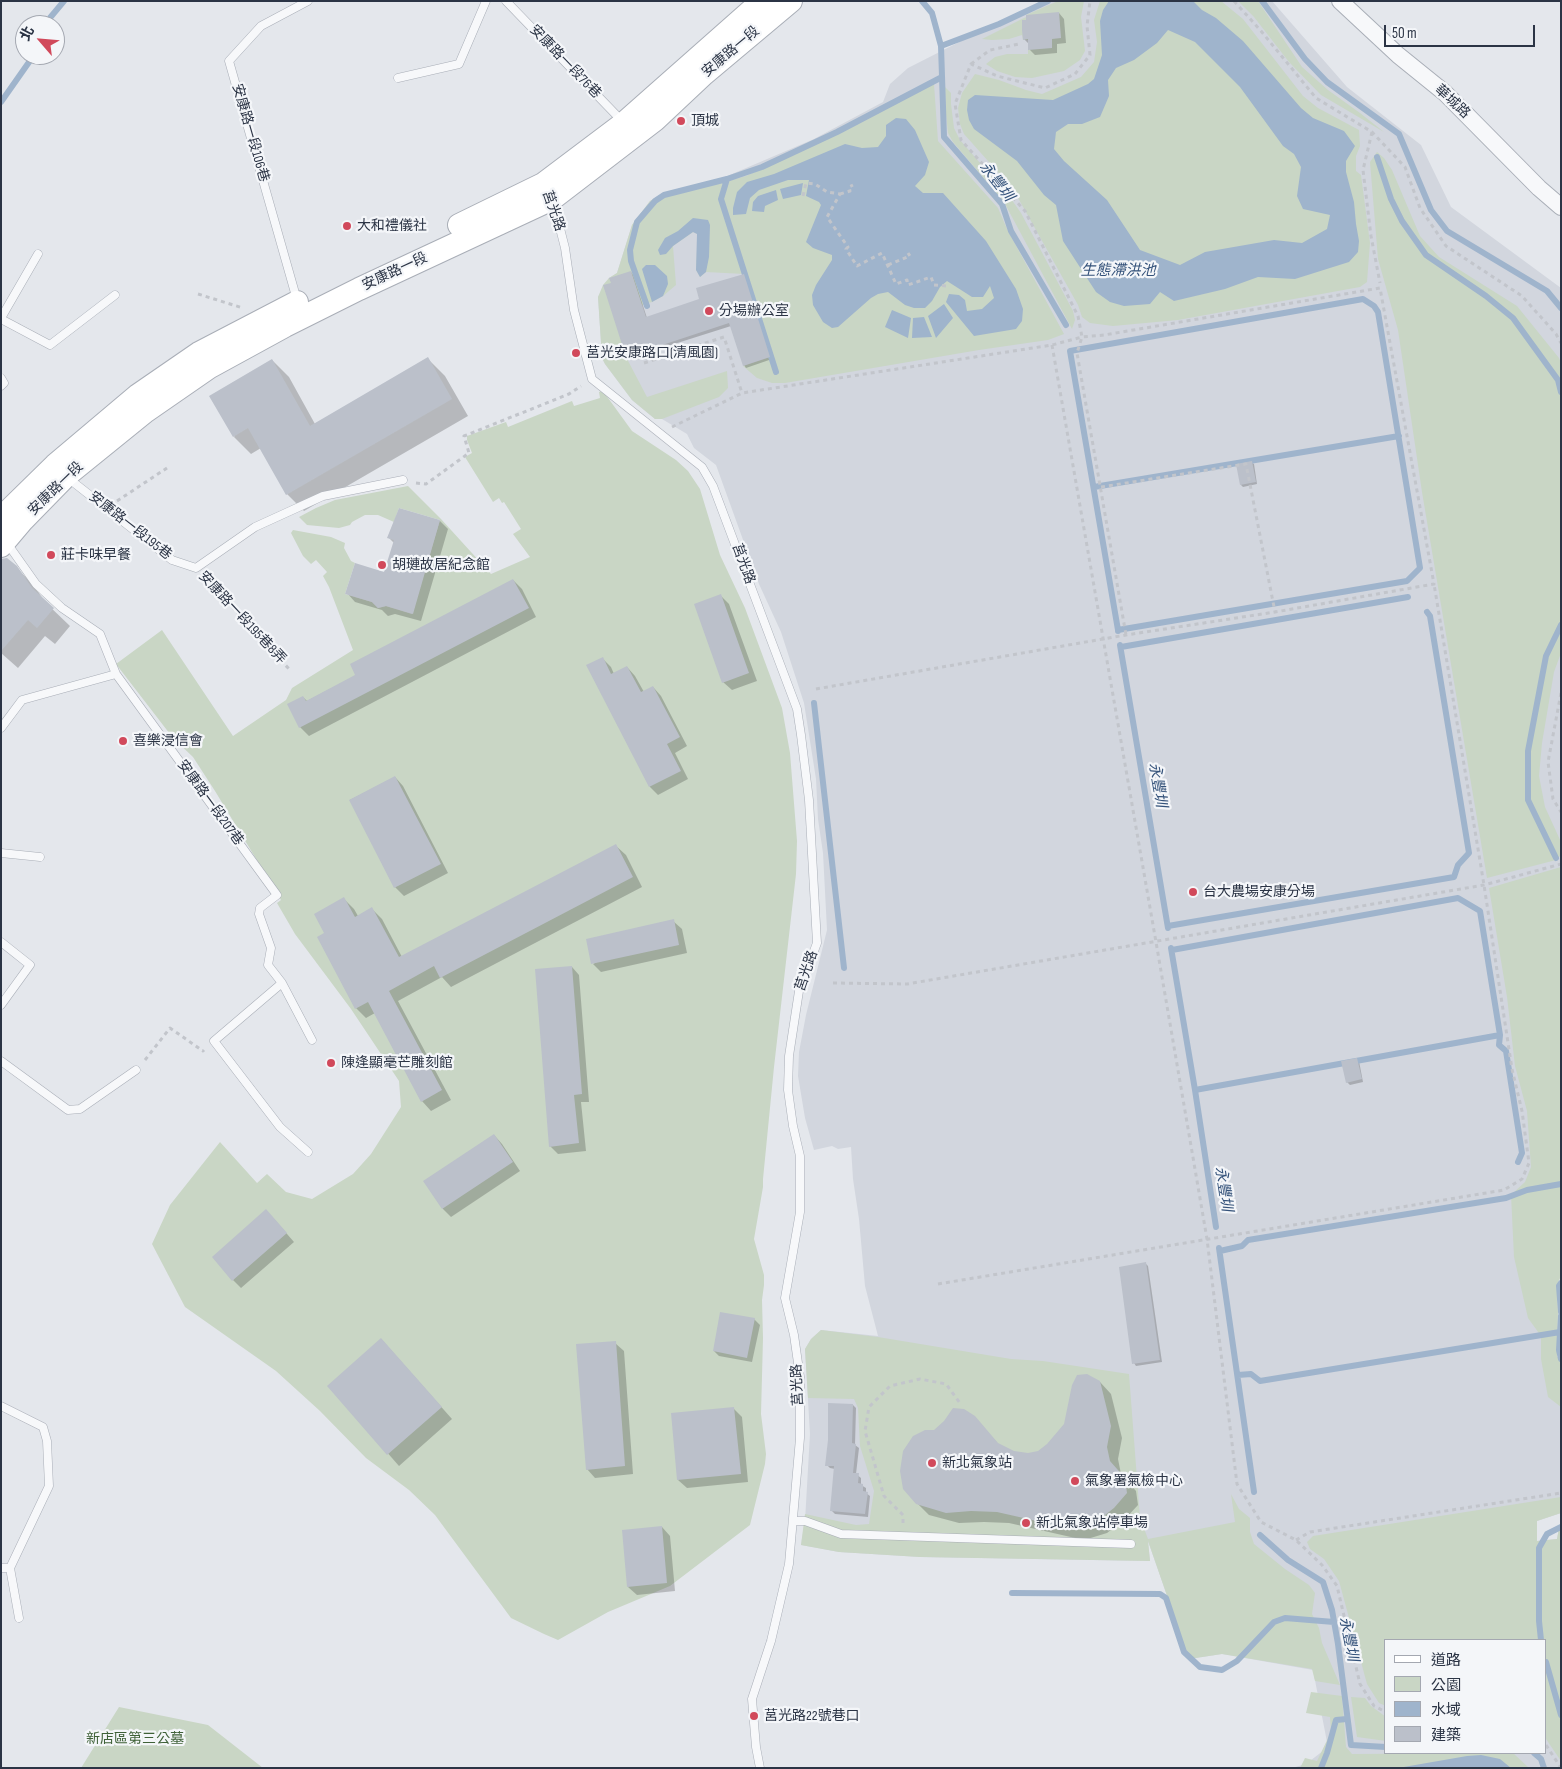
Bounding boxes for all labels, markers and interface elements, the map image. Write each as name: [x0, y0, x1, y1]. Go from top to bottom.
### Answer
north arrow: [15, 15, 65, 65]
scale bar: [1387, 15, 1538, 47]
street label: 安康路一段76巷: [526, 22, 604, 102]
text: 北: [16, 23, 38, 44]
street label: 安康路一段: [699, 23, 763, 81]
text: 50 m: [1392, 24, 1417, 43]
street label: 安康路一段106巷: [228, 82, 272, 184]
street label: 華城路: [1431, 82, 1473, 122]
place label: 頂城: [691, 113, 719, 129]
marker: 頂城: [675, 115, 687, 127]
water label: 永豐圳: [975, 159, 1017, 205]
street label: 莒光路: [538, 188, 568, 234]
place label: 大和禮儀社: [357, 218, 427, 234]
marker: 大和禮儀社: [341, 220, 353, 232]
street label: 安康路一段: [360, 250, 430, 294]
water label: 生態滯洪池: [1081, 262, 1155, 280]
place label: 分場辦公室: [719, 303, 789, 319]
marker: 分場辦公室: [703, 305, 715, 317]
place label: 莒光安康路口(清風園): [586, 345, 718, 361]
marker: 莒光安康路口(清風園): [570, 347, 582, 359]
street label: 安康路一段: [25, 459, 87, 519]
street label: 安康路一段195巷: [85, 488, 175, 564]
street label: 莒光路: [728, 541, 758, 587]
place label: 莊卡味早餐: [61, 547, 131, 563]
marker: 莊卡味早餐: [45, 549, 57, 561]
place label: 胡璉故居紀念館: [392, 557, 490, 573]
marker: 胡璉故居紀念館: [376, 559, 388, 571]
street label: 安康路一段195巷8弄: [195, 568, 289, 668]
place label: 喜樂浸信會: [133, 733, 203, 749]
marker: 喜樂浸信會: [117, 735, 129, 747]
street label: 安康路一段207巷: [173, 757, 247, 849]
water label: 永豐圳: [1144, 761, 1170, 809]
place label: 台大農場安康分場: [1203, 884, 1315, 900]
marker: 台大農場安康分場: [1187, 886, 1199, 898]
street label: 莒光路: [792, 948, 822, 994]
place label: 陳逢顯毫芒雕刻館: [341, 1055, 453, 1071]
marker: 陳逢顯毫芒雕刻館: [325, 1057, 337, 1069]
water label: 永豐圳: [1211, 1165, 1235, 1213]
street label: 莒光路: [789, 1364, 807, 1406]
place label: 新北氣象站: [942, 1455, 1012, 1471]
marker: 新北氣象站: [926, 1457, 938, 1469]
place label: 氣象署氣檢中心: [1085, 1473, 1183, 1489]
marker: 氣象署氣檢中心: [1069, 1475, 1081, 1487]
place label: 新北氣象站停車場: [1036, 1515, 1148, 1531]
marker: 新北氣象站停車場: [1020, 1517, 1032, 1529]
water label: 永豐圳: [1335, 1615, 1361, 1663]
legend: [1384, 1639, 1547, 1754]
text: 道路: [1431, 1651, 1461, 1670]
text: 公園: [1431, 1676, 1461, 1695]
text: 水域: [1431, 1701, 1461, 1720]
place label: 莒光路22號巷口: [764, 1708, 860, 1724]
marker: 莒光路22號巷口: [748, 1710, 760, 1722]
text: 建築: [1431, 1726, 1461, 1745]
park label: 新店區第三公墓: [86, 1731, 184, 1747]

